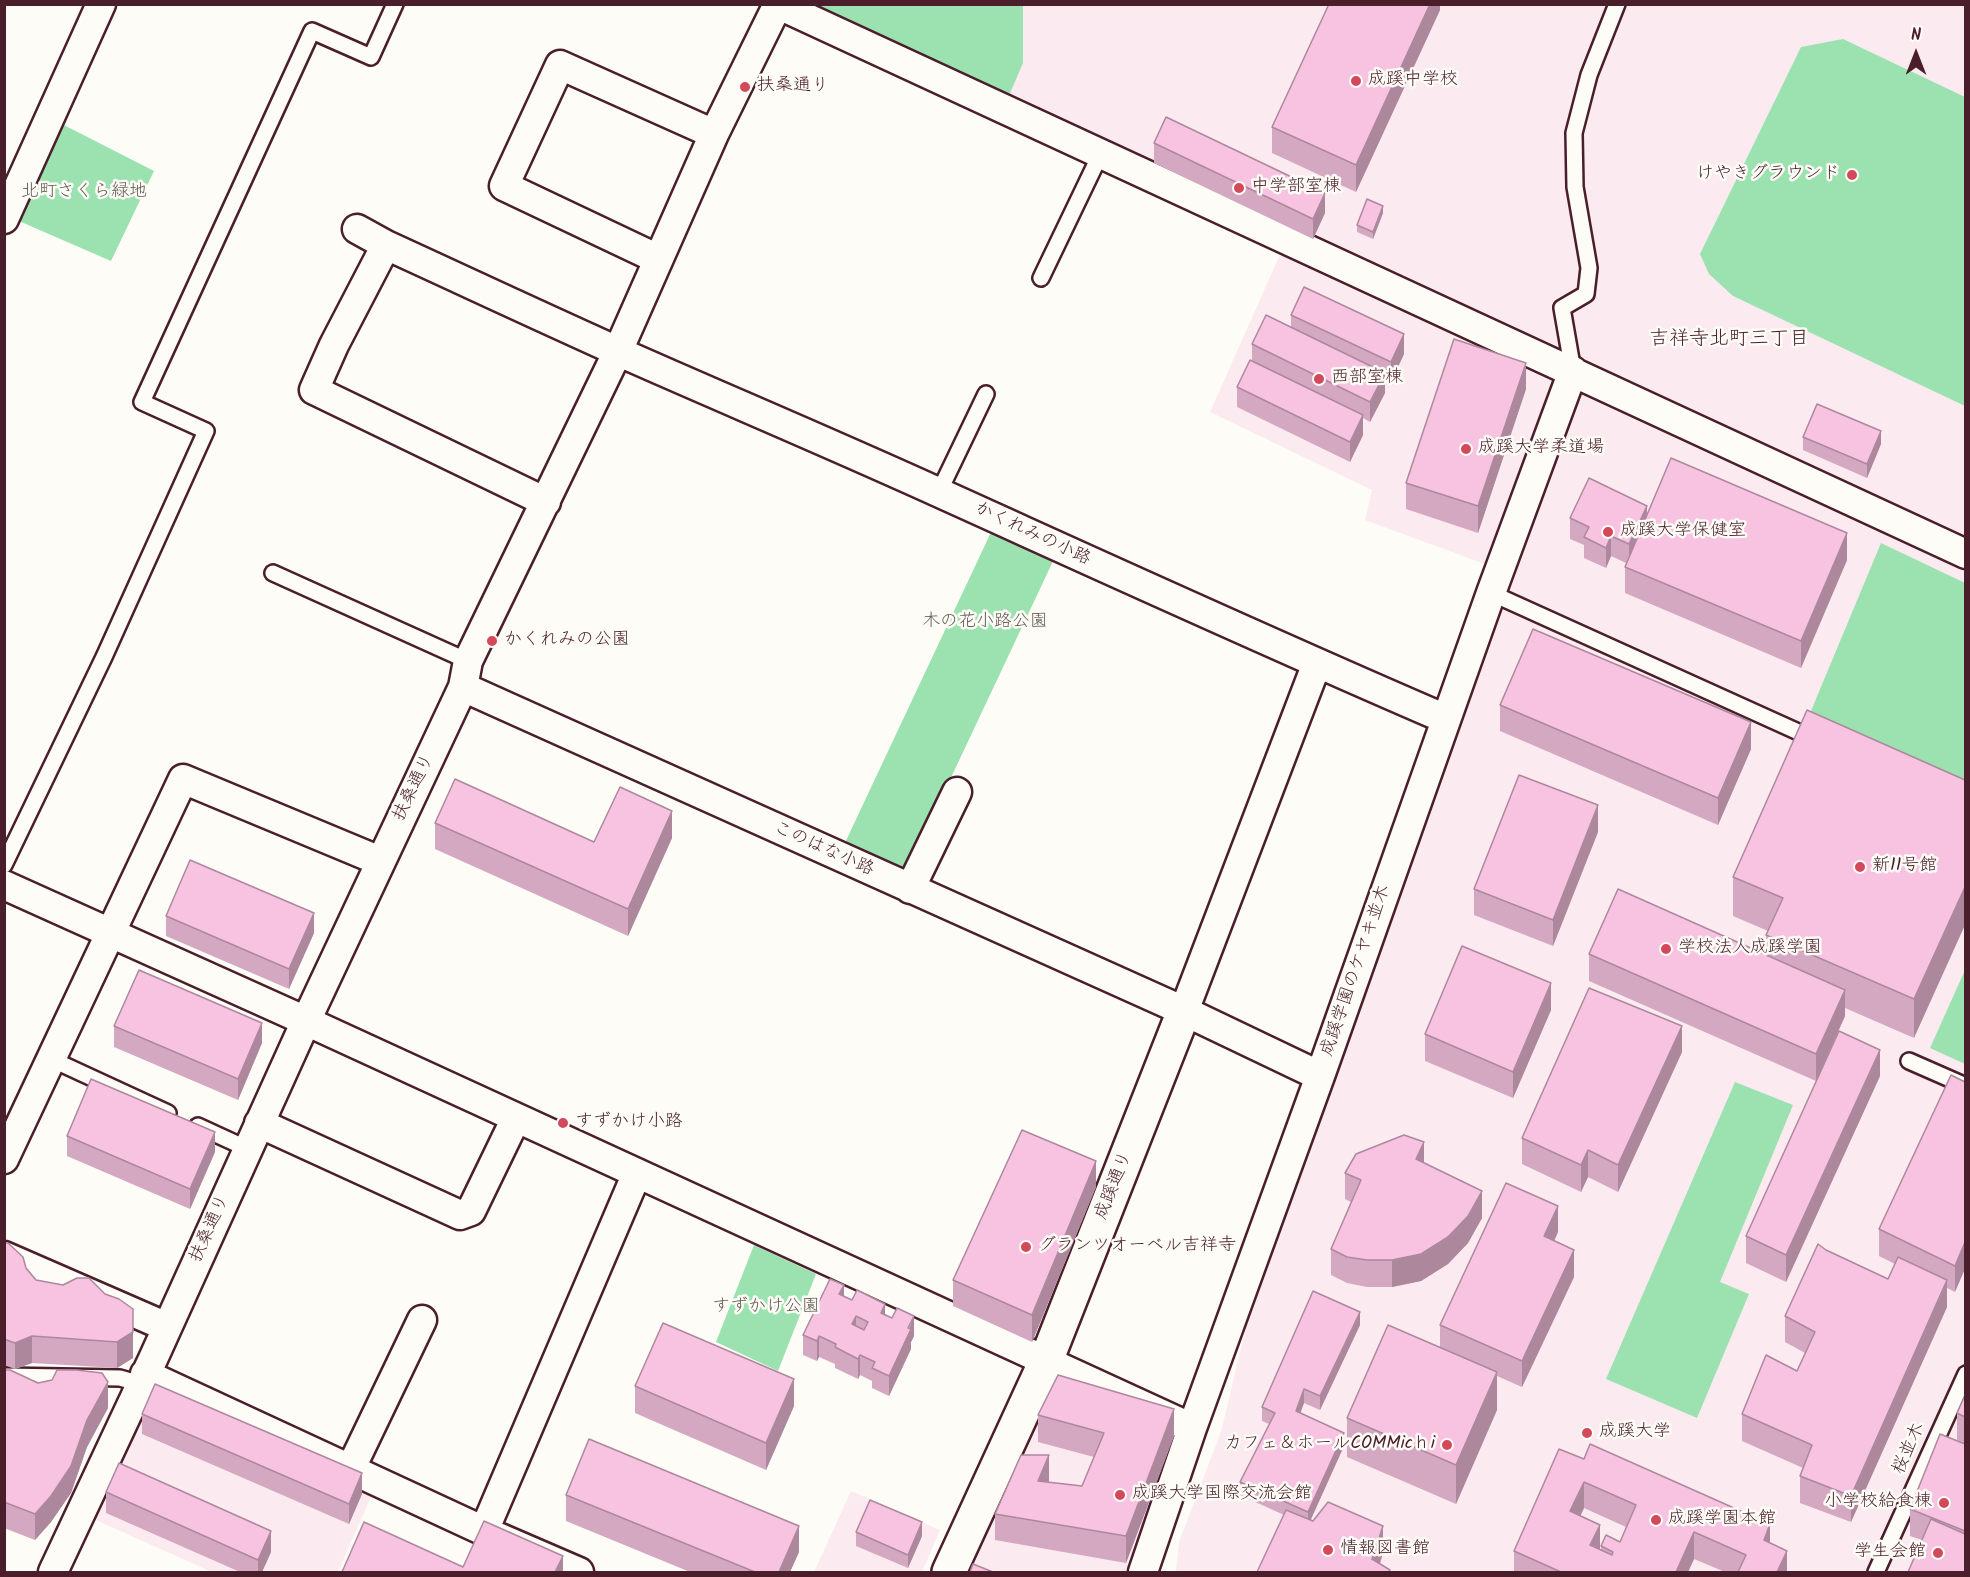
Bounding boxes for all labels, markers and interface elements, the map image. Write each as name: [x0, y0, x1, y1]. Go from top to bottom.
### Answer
text: N: [1911, 23, 1921, 48]
north arrow: [1886, 24, 1946, 84]
place label: 成蹊中学校: [1368, 70, 1458, 92]
marker: 成蹊中学校: [1349, 74, 1363, 88]
place label: 扶桑通り: [757, 76, 829, 98]
marker: 扶桑通り: [738, 80, 752, 94]
place label: けやきグラウンド: [1696, 164, 1840, 186]
marker: けやきグラウンド: [1845, 168, 1859, 182]
place label: 中学部室棟: [1251, 177, 1341, 199]
marker: 中学部室棟: [1232, 181, 1246, 195]
park label: 北町さくら緑地: [21, 182, 147, 204]
district label: 吉祥寺北町三丁目: [1649, 329, 1809, 353]
place label: 西部室棟: [1331, 368, 1403, 390]
marker: 西部室棟: [1312, 372, 1326, 386]
place label: 成蹊大学柔道場: [1478, 438, 1604, 460]
marker: 成蹊大学柔道場: [1459, 442, 1473, 456]
street label: かくれみの小路: [970, 499, 1094, 571]
place label: 成蹊大学保健室: [1620, 521, 1746, 543]
marker: 成蹊大学保健室: [1601, 525, 1615, 539]
park label: 木の花小路公園: [922, 612, 1048, 634]
place label: かくれみの公園: [504, 630, 630, 652]
marker: かくれみの公園: [485, 634, 499, 648]
street label: 扶桑通り: [390, 751, 440, 825]
street label: このはな小路: [769, 818, 877, 882]
place label: 新11号館: [1872, 856, 1937, 878]
marker: 新11号館: [1853, 860, 1867, 874]
street label: 成蹊学園のケヤキ並木: [1317, 882, 1397, 1060]
place label: 学校法人成蹊学園: [1678, 938, 1822, 960]
marker: 学校法人成蹊学園: [1659, 942, 1673, 956]
place label: すずかけ小路: [575, 1112, 683, 1134]
marker: すずかけ小路: [556, 1116, 570, 1130]
street label: 成蹊通り: [1092, 1149, 1138, 1223]
street label: 扶桑通り: [186, 1192, 236, 1266]
place label: グランツオーベル吉祥寺: [1038, 1236, 1236, 1258]
marker: グランツオーベル吉祥寺: [1019, 1240, 1033, 1254]
park label: すずかけ公園: [712, 1297, 820, 1319]
street label: 桜並木: [1889, 1420, 1931, 1478]
place label: 成蹊大学: [1599, 1422, 1671, 1444]
marker: 成蹊大学: [1580, 1426, 1594, 1440]
place label: カフェ＆ホールCOMMicｈi: [1224, 1434, 1435, 1456]
marker: カフェ＆ホールCOMMicｈi: [1440, 1438, 1454, 1452]
place label: 成蹊大学国際交流会館: [1132, 1484, 1312, 1506]
marker: 成蹊大学国際交流会館: [1113, 1488, 1127, 1502]
place label: 小学校給食棟: [1824, 1492, 1932, 1514]
marker: 小学校給食棟: [1937, 1496, 1951, 1510]
place label: 成蹊学園本館: [1668, 1509, 1776, 1531]
marker: 成蹊学園本館: [1649, 1513, 1663, 1527]
place label: 情報図書館: [1340, 1539, 1430, 1561]
place label: 学生会館: [1854, 1542, 1926, 1564]
marker: 情報図書館: [1321, 1543, 1335, 1557]
marker: 学生会館: [1931, 1546, 1945, 1560]

